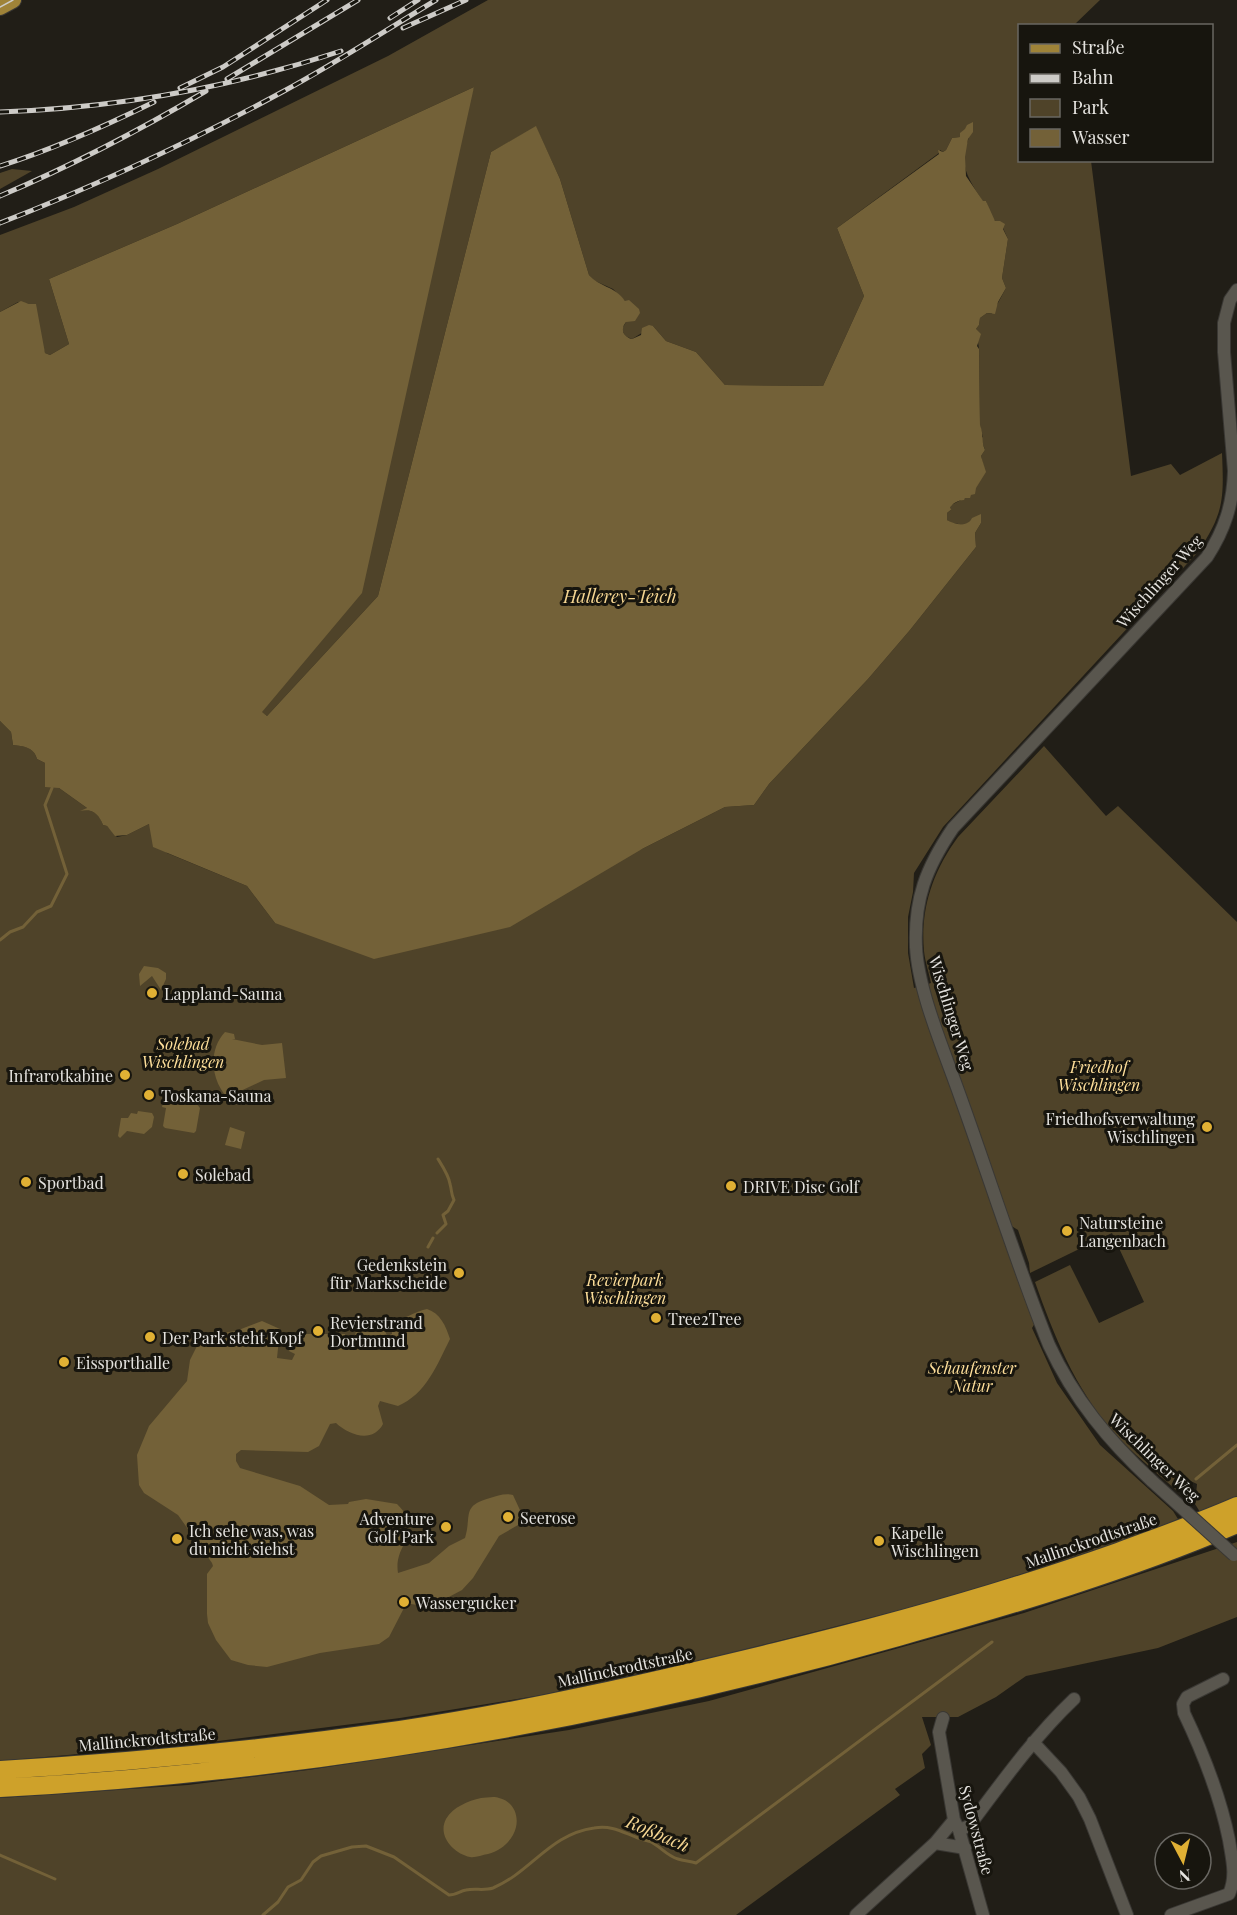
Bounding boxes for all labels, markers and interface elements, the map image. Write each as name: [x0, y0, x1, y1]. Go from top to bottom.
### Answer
legend: [1018, 24, 1213, 162]
text: Straße: [1072, 35, 1125, 59]
text: Bahn: [1072, 65, 1114, 89]
text: Park: [1072, 95, 1109, 119]
text: Wasser: [1071, 125, 1130, 149]
street label: Wischlinger Weg: [1111, 530, 1207, 633]
water label: Hallerey-Teich: [562, 584, 677, 608]
street label: Wischlinger Weg: [924, 952, 979, 1073]
place label: Lappland-Sauna: [164, 983, 283, 1004]
marker: Lappland-Sauna: [145, 986, 159, 1000]
park label: Solebad Wischlingen: [142, 1033, 224, 1072]
park label: Friedhof Wischlingen: [1058, 1056, 1140, 1095]
place label: Infrarotkabine: [8, 1065, 113, 1086]
marker: Infrarotkabine: [118, 1068, 132, 1082]
place label: Toskana-Sauna: [161, 1085, 272, 1106]
marker: Toskana-Sauna: [142, 1088, 156, 1102]
place label: Friedhofsverwaltung Wischlingen: [1046, 1108, 1196, 1147]
marker: Friedhofsverwaltung Wischlingen: [1200, 1120, 1214, 1134]
place label: Solebad: [195, 1164, 251, 1185]
marker: Solebad: [176, 1167, 190, 1181]
place label: Sportbad: [38, 1172, 104, 1193]
marker: Sportbad: [19, 1175, 33, 1189]
place label: DRIVE Disc Golf: [743, 1176, 861, 1197]
marker: DRIVE Disc Golf: [724, 1179, 738, 1193]
place label: Natursteine Langenbach: [1079, 1212, 1166, 1251]
marker: Natursteine Langenbach: [1060, 1224, 1074, 1238]
place label: Gedenkstein für Markscheide: [330, 1254, 447, 1293]
marker: Gedenkstein für Markscheide: [452, 1266, 466, 1280]
park label: Revierpark Wischlingen: [584, 1269, 666, 1308]
place label: Tree2Tree: [668, 1308, 742, 1329]
marker: Tree2Tree: [649, 1311, 663, 1325]
place label: Revierstrand Dortmund: [330, 1312, 423, 1351]
marker: Revierstrand Dortmund: [311, 1324, 325, 1338]
place label: Der Park steht Kopf: [162, 1327, 304, 1348]
marker: Der Park steht Kopf: [143, 1330, 157, 1344]
place label: Eissporthalle: [76, 1352, 170, 1373]
marker: Eissporthalle: [57, 1355, 71, 1369]
park label: Schaufenster Natur: [927, 1357, 1017, 1396]
street label: Wischlinger Weg: [1104, 1408, 1205, 1506]
place label: Seerose: [520, 1507, 576, 1528]
place label: Adventure Golf Park: [358, 1508, 434, 1547]
street label: Mallinckrodtstraße: [1022, 1508, 1160, 1572]
marker: Seerose: [501, 1510, 515, 1524]
place label: Ich sehe was, was du nicht siehst: [189, 1520, 314, 1559]
marker: Adventure Golf Park: [439, 1520, 453, 1534]
place label: Kapelle Wischlingen: [890, 1522, 979, 1561]
marker: Ich sehe was, was du nicht siehst: [170, 1532, 184, 1546]
marker: Kapelle Wischlingen: [872, 1534, 886, 1548]
place label: Wassergucker: [415, 1592, 516, 1613]
marker: Wassergucker: [397, 1595, 411, 1609]
street label: Mallinckrodtstraße: [555, 1642, 695, 1692]
street label: Mallinckrodtstraße: [78, 1723, 216, 1755]
street label: Sydowstraße: [955, 1783, 999, 1877]
water label: Roßbach: [622, 1809, 693, 1857]
north arrow: [1153, 1831, 1213, 1891]
text: N: [1177, 1865, 1192, 1888]

